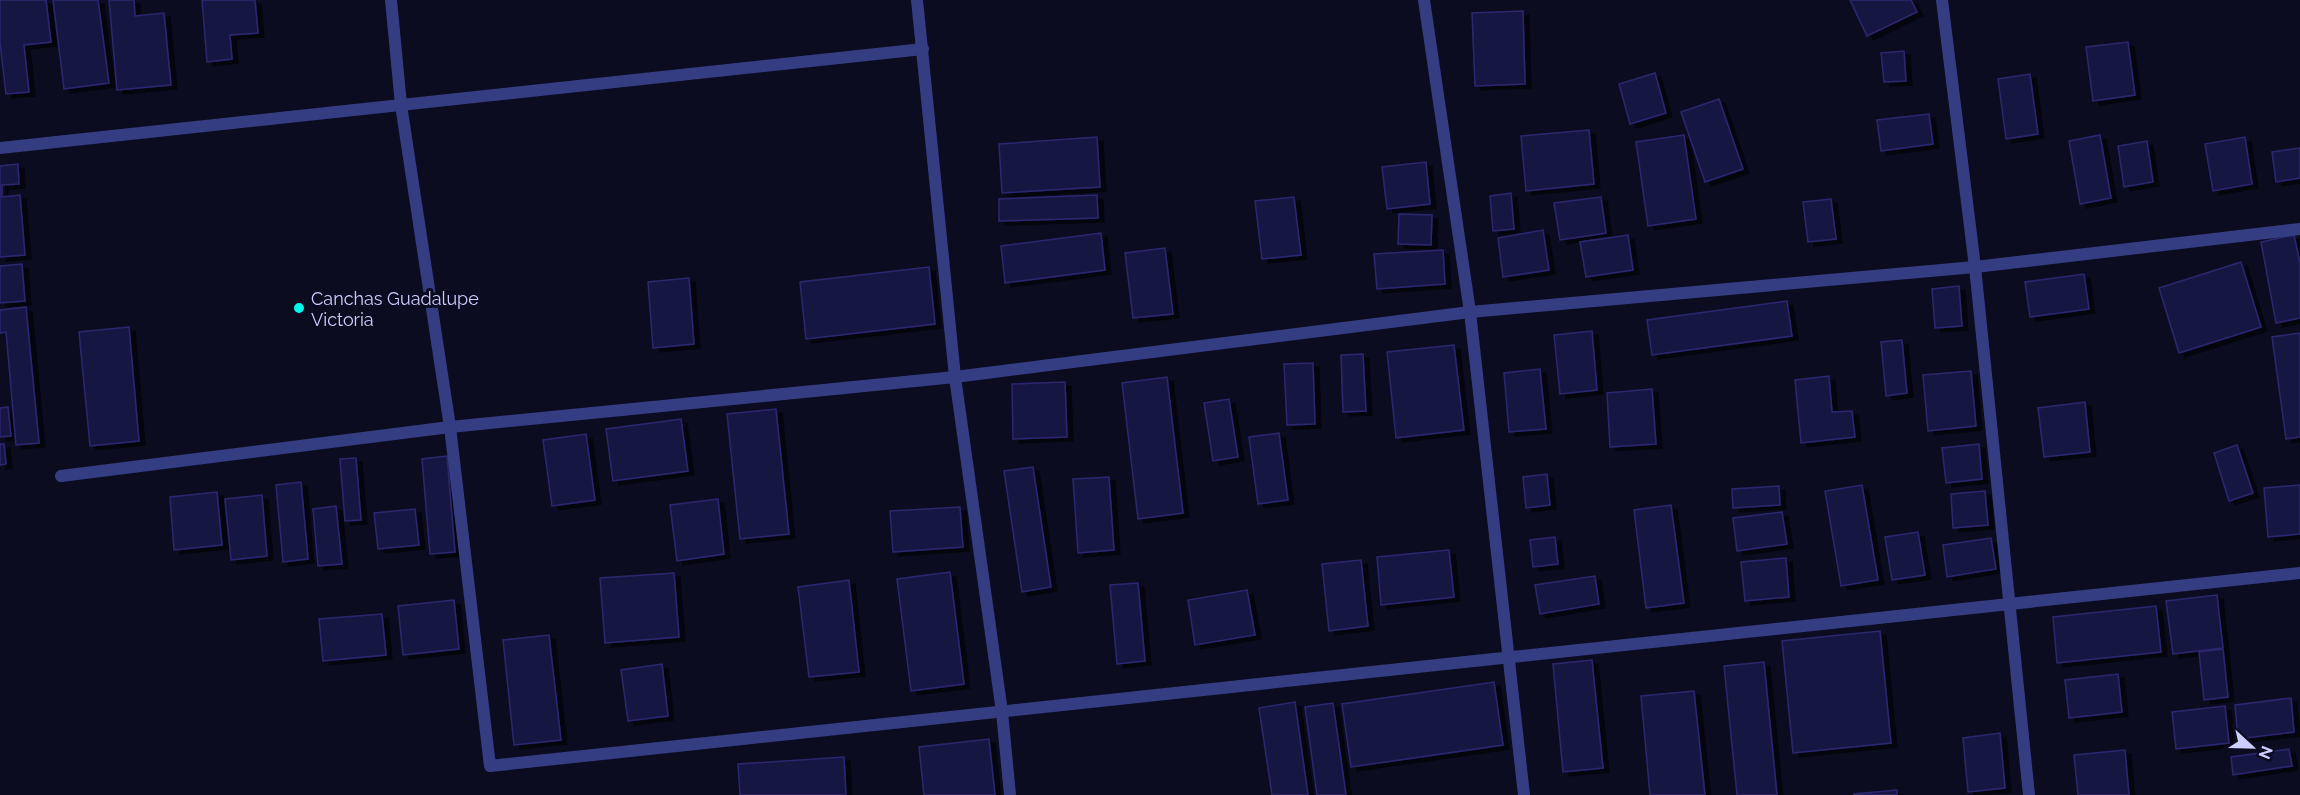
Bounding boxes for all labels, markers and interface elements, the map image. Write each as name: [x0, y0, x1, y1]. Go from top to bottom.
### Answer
place label: Canchas Guadalupe Victoria: [311, 288, 479, 330]
marker: Canchas Guadalupe Victoria: [292, 301, 306, 315]
north arrow: [2222, 717, 2282, 777]
text: N: [2254, 743, 2277, 762]

